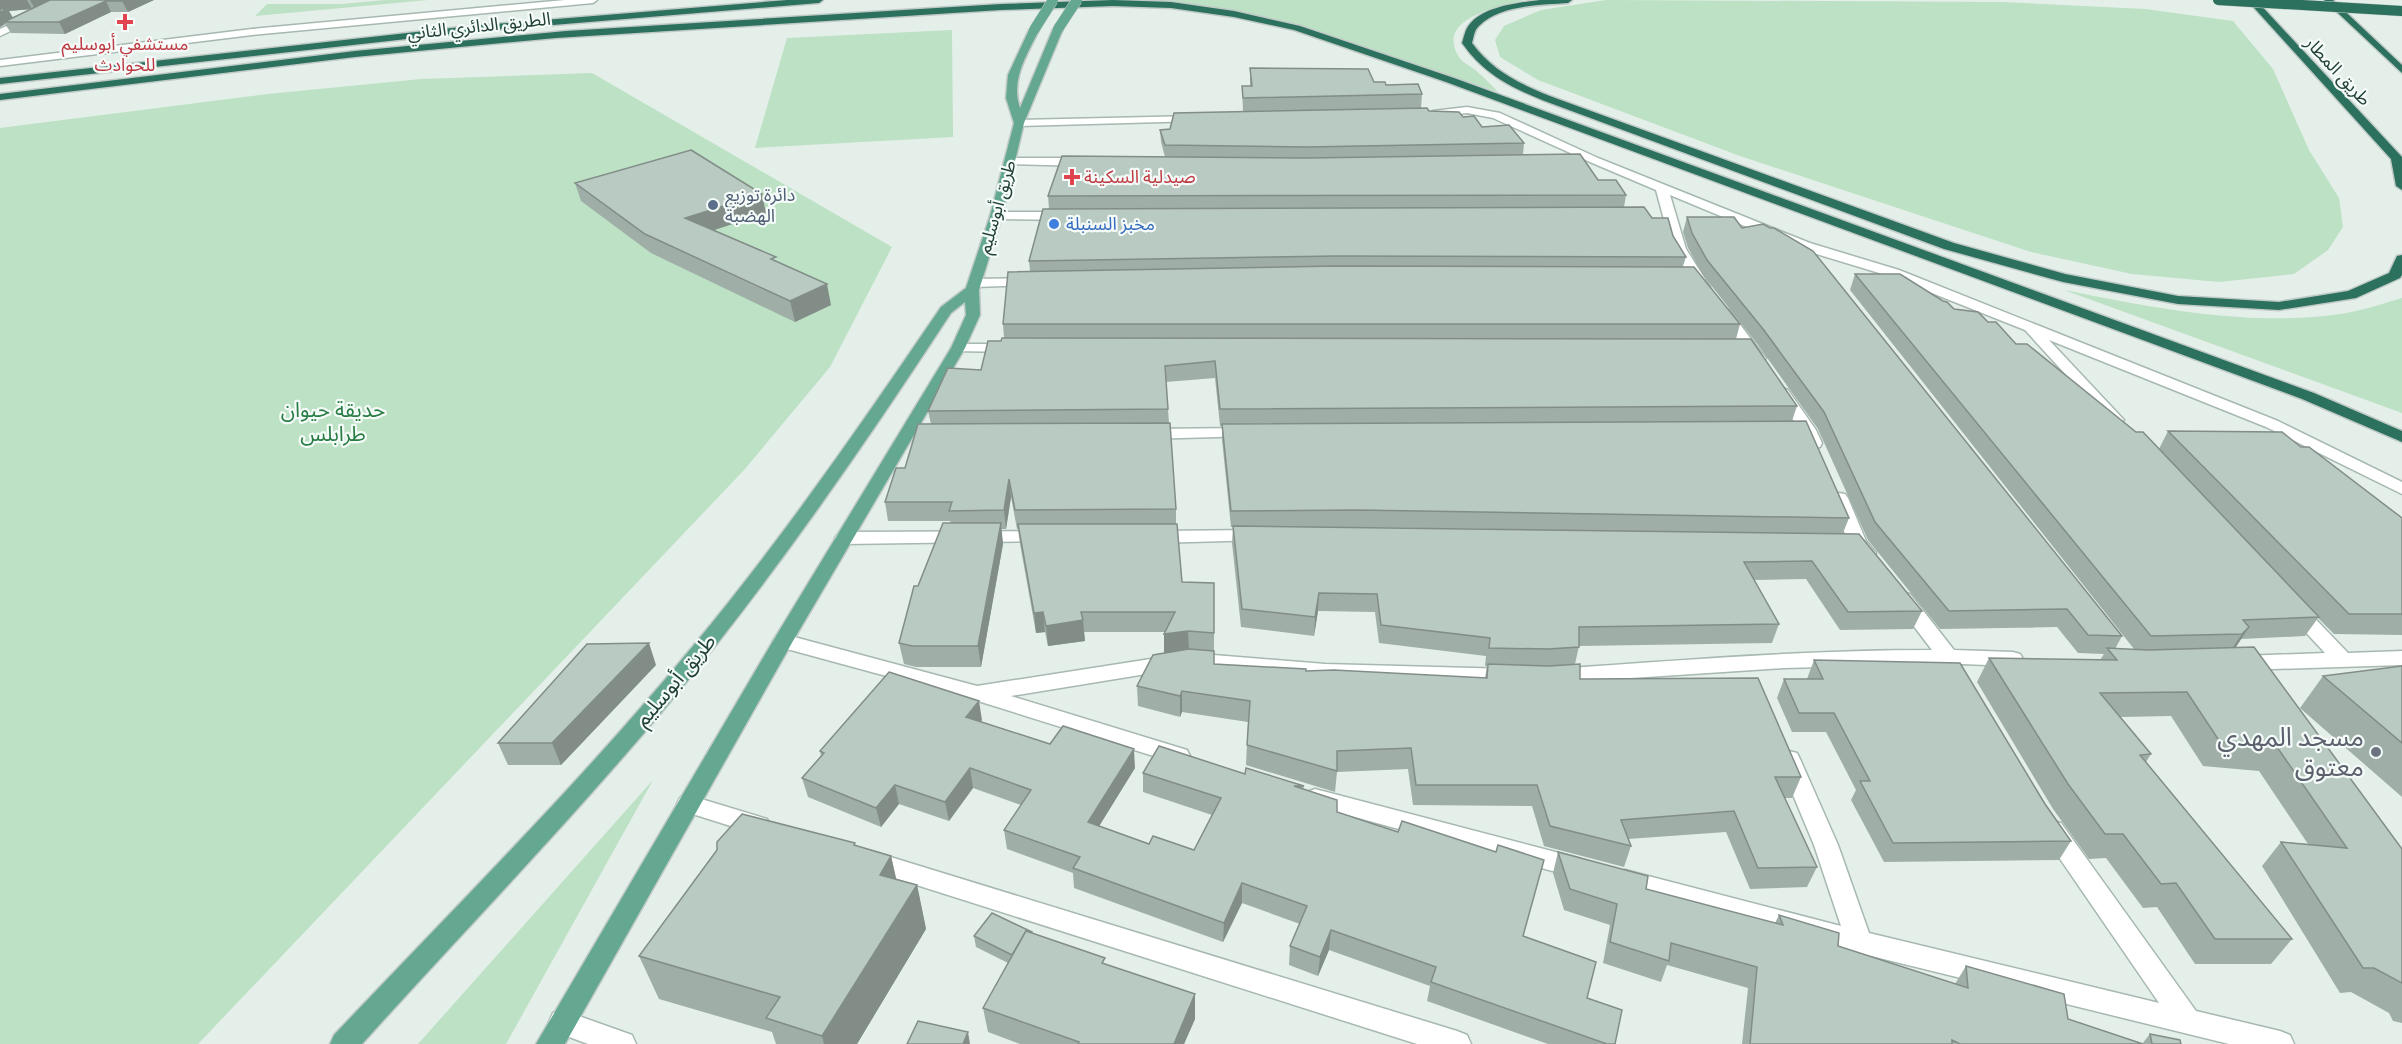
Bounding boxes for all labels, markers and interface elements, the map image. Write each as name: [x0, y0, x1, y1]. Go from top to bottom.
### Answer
street label: الطريق الدائري الثاني: [406, 8, 552, 47]
marker: مستشفي أبوسليم للحوادث: [116, 13, 134, 31]
street label: طريق المطار: [2300, 31, 2376, 110]
place label: مستشفي أبوسليم للحوادث: [62, 33, 188, 76]
street label: طريق أبوسليم: [973, 157, 1023, 257]
place label: صيدلية السكينة: [1084, 166, 1196, 188]
marker: صيدلية السكينة: [1065, 170, 1079, 184]
place label: دائرة توزيع الهضبة: [725, 184, 795, 227]
marker: دائرة توزيع الهضبة: [706, 198, 720, 212]
place label: مخبز السنبلة: [1066, 213, 1155, 235]
marker: مخبز السنبلة: [1047, 217, 1061, 231]
park label: حديقة حيوان طرابلس: [281, 397, 385, 446]
street label: طريق أبوسليم: [629, 629, 723, 733]
place label: مسجد المهدي معتوق: [2217, 721, 2364, 783]
marker: مسجد المهدي معتوق: [2369, 745, 2383, 759]

